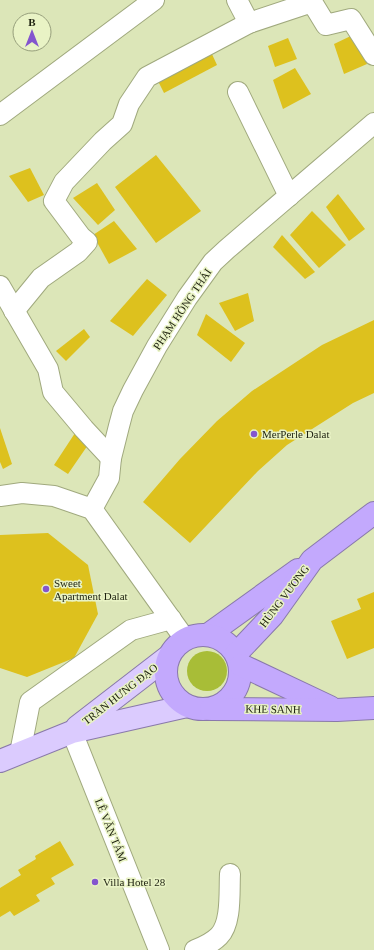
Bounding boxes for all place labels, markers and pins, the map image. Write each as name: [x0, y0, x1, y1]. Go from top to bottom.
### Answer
place label: MerPerle Dalat: [262, 428, 330, 440]
marker: MerPerle Dalat: [249, 429, 259, 439]
place label: Sweet Apartment Dalat: [54, 577, 128, 602]
marker: Sweet Apartment Dalat: [41, 584, 51, 594]
place label: Villa Hotel 28: [103, 876, 166, 888]
marker: Villa Hotel 28: [90, 877, 100, 887]

